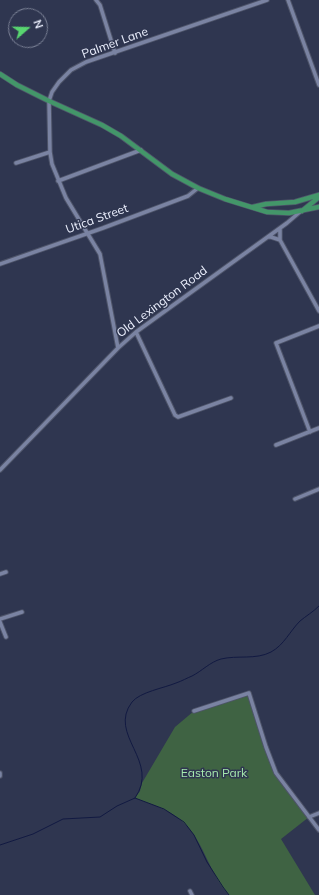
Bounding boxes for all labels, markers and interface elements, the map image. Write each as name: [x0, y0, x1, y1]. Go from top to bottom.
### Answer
north arrow: [8, 8, 48, 48]
text: N: [30, 18, 46, 31]
street label: Palmer Lane: [80, 24, 150, 62]
street label: Utica Street: [64, 201, 130, 237]
street label: Old Lexington Road: [114, 263, 210, 341]
park label: Easton Park: [181, 766, 247, 780]

